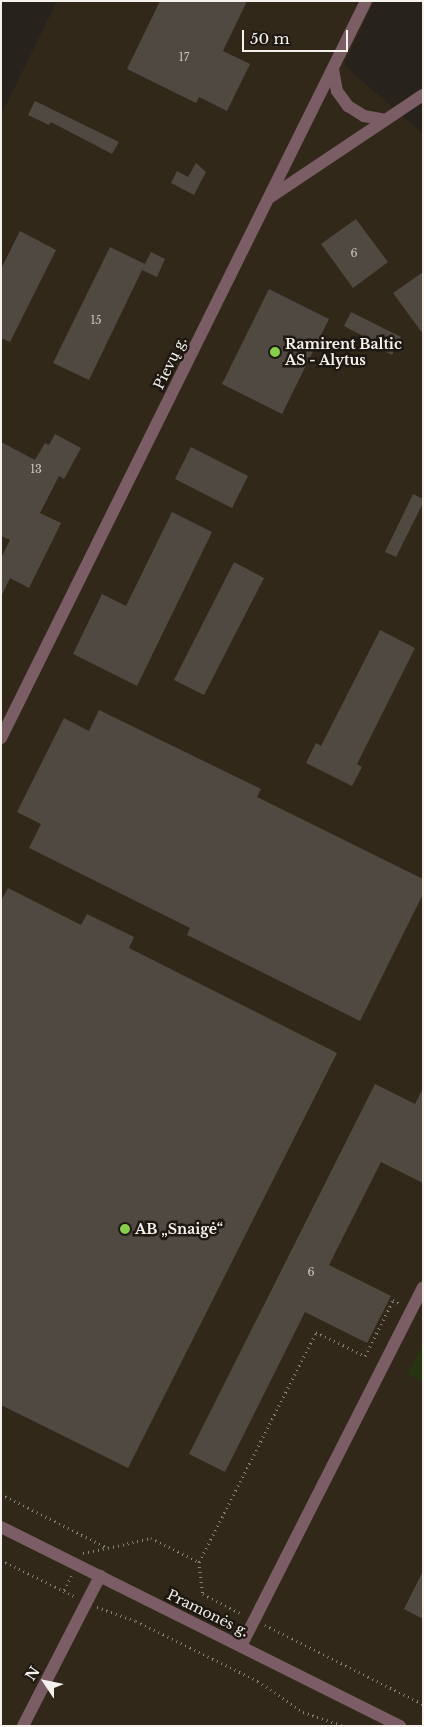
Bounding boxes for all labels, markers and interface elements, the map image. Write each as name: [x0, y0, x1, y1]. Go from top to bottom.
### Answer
scale bar: [244, 20, 350, 52]
text: 50 m: [250, 29, 290, 48]
house number: 17: [179, 50, 189, 64]
house number: 6: [350, 246, 358, 260]
house number: 15: [90, 313, 102, 327]
street label: Pievų g.: [150, 334, 190, 392]
place label: Ramirent Baltic AS - Alytus: [285, 336, 402, 368]
marker: Ramirent Baltic AS - Alytus: [269, 346, 281, 358]
house number: 13: [30, 462, 42, 476]
place label: AB „Snaigė“: [135, 1221, 223, 1237]
marker: AB „Snaigė“: [119, 1223, 131, 1235]
house number: 6: [307, 1265, 315, 1279]
street label: Pramonės g.: [165, 1586, 251, 1640]
north arrow: [20, 1657, 70, 1707]
text: N: [21, 1663, 44, 1684]

